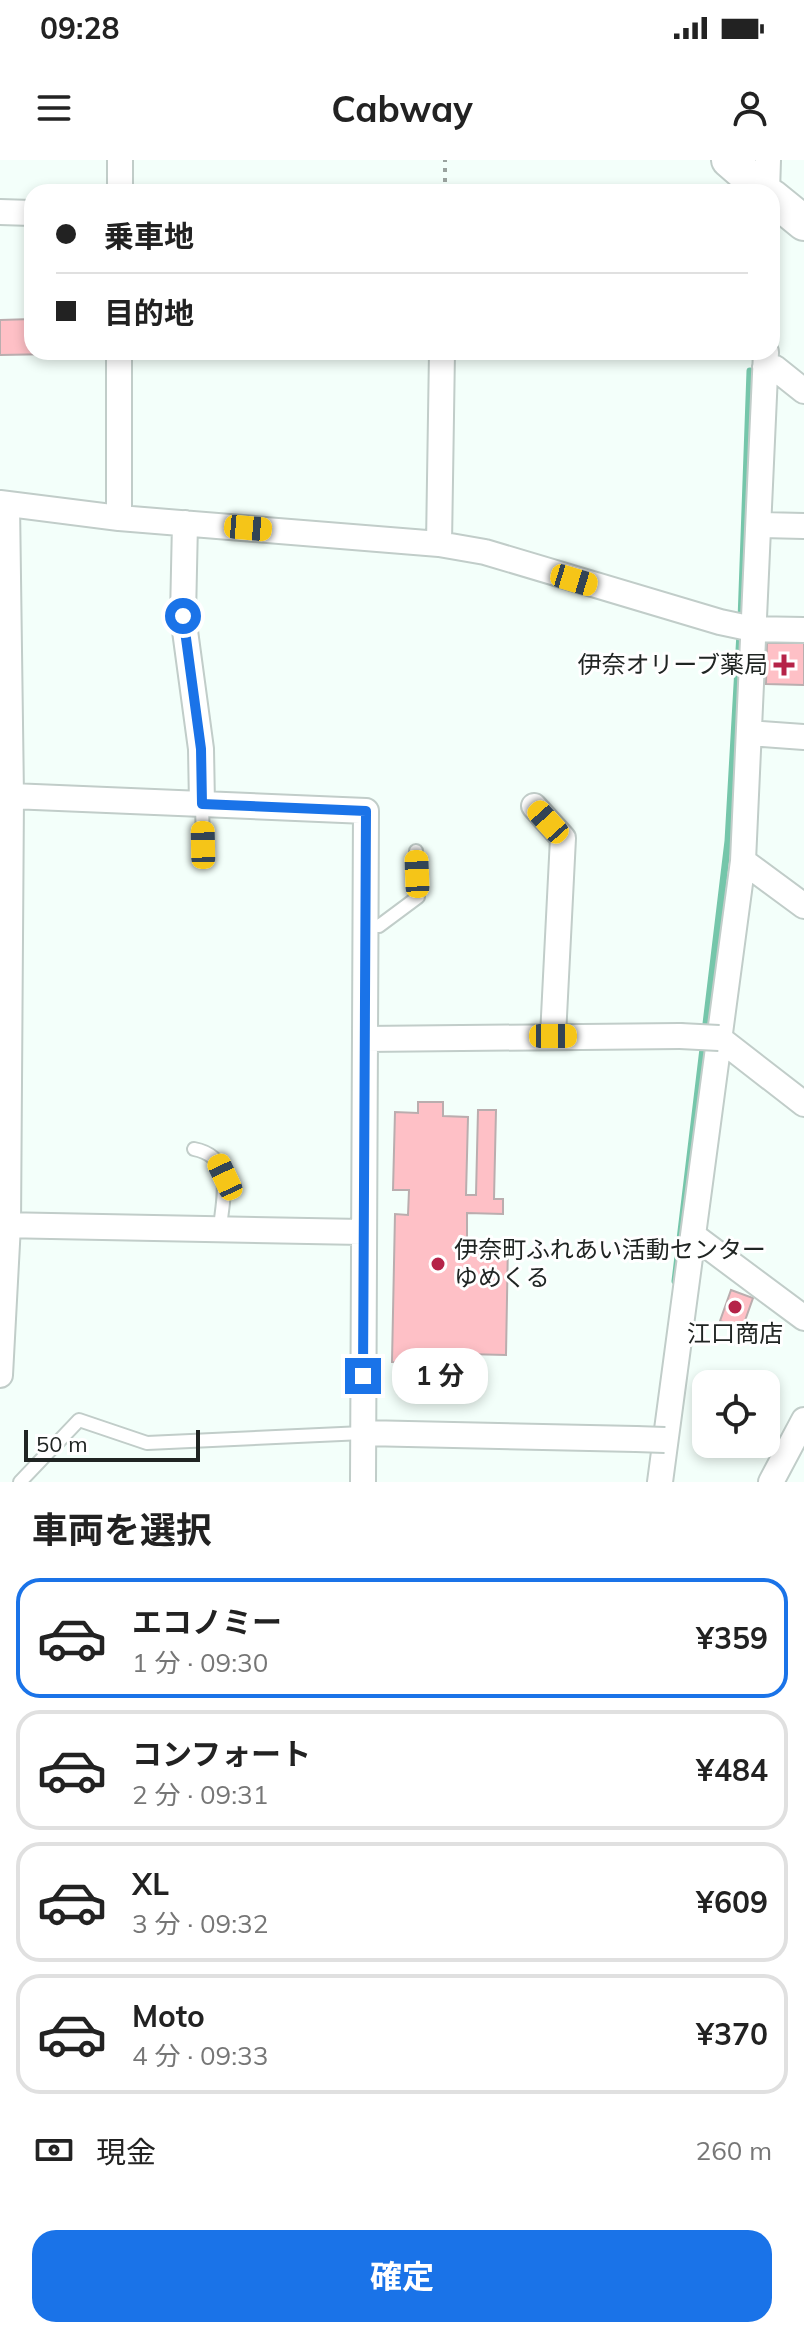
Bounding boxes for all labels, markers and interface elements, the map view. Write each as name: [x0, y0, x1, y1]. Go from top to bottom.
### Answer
text: 09:28: [40, 9, 119, 47]
icon: menu: [32, 86, 76, 130]
text: Cabway: [331, 86, 473, 131]
icon: person: [728, 86, 772, 130]
text: 乗車地: [104, 217, 194, 255]
text: 目的地: [104, 294, 194, 332]
car: [223, 514, 273, 542]
car: [548, 562, 600, 598]
route start: [165, 598, 201, 634]
place label: 伊奈オリーブ薬局: [577, 649, 768, 679]
marker: 伊奈オリーブ薬局: [775, 656, 793, 674]
car: [523, 796, 573, 848]
car: [191, 821, 215, 869]
car: [404, 850, 430, 898]
car: [529, 1024, 577, 1048]
car: [204, 1150, 246, 1204]
place label: 伊奈町ふれあい活動センター ゆめくる: [454, 1234, 766, 1292]
marker: 伊奈町ふれあい活動センター ゆめくる: [429, 1255, 447, 1273]
marker: 江口商店: [726, 1298, 744, 1316]
place label: 江口商店: [687, 1318, 783, 1348]
callout: 1 分: [391, 1348, 487, 1404]
route end: [345, 1358, 381, 1394]
text: 1 分: [416, 1359, 464, 1392]
map controls: [692, 1370, 780, 1458]
button: locate: [692, 1370, 780, 1458]
scale bar: [24, 1426, 200, 1462]
text: 50 m: [36, 1430, 87, 1458]
text: 車両を選択: [32, 1507, 212, 1552]
icon: car: [36, 1602, 108, 1674]
text: エコノミー: [132, 1603, 282, 1641]
text: ¥359: [696, 1619, 768, 1657]
text: 1 分 · 09:30: [132, 1646, 268, 1679]
icon: car: [36, 1734, 108, 1806]
text: コンフォート: [132, 1735, 311, 1773]
text: ¥484: [696, 1751, 768, 1789]
text: 2 分 · 09:31: [132, 1778, 268, 1811]
text: XL: [132, 1865, 169, 1903]
icon: car: [36, 1866, 108, 1938]
text: ¥609: [696, 1883, 768, 1921]
text: 3 分 · 09:32: [132, 1907, 268, 1940]
text: Moto: [132, 1997, 205, 2035]
icon: car: [36, 1998, 108, 2070]
text: ¥370: [696, 2015, 768, 2053]
text: 4 分 · 09:33: [132, 2039, 268, 2072]
icon: cash: [32, 2128, 76, 2172]
text: 現金: [96, 2133, 156, 2171]
text: 260 m: [696, 2134, 772, 2167]
button: 確定: [32, 2230, 772, 2322]

